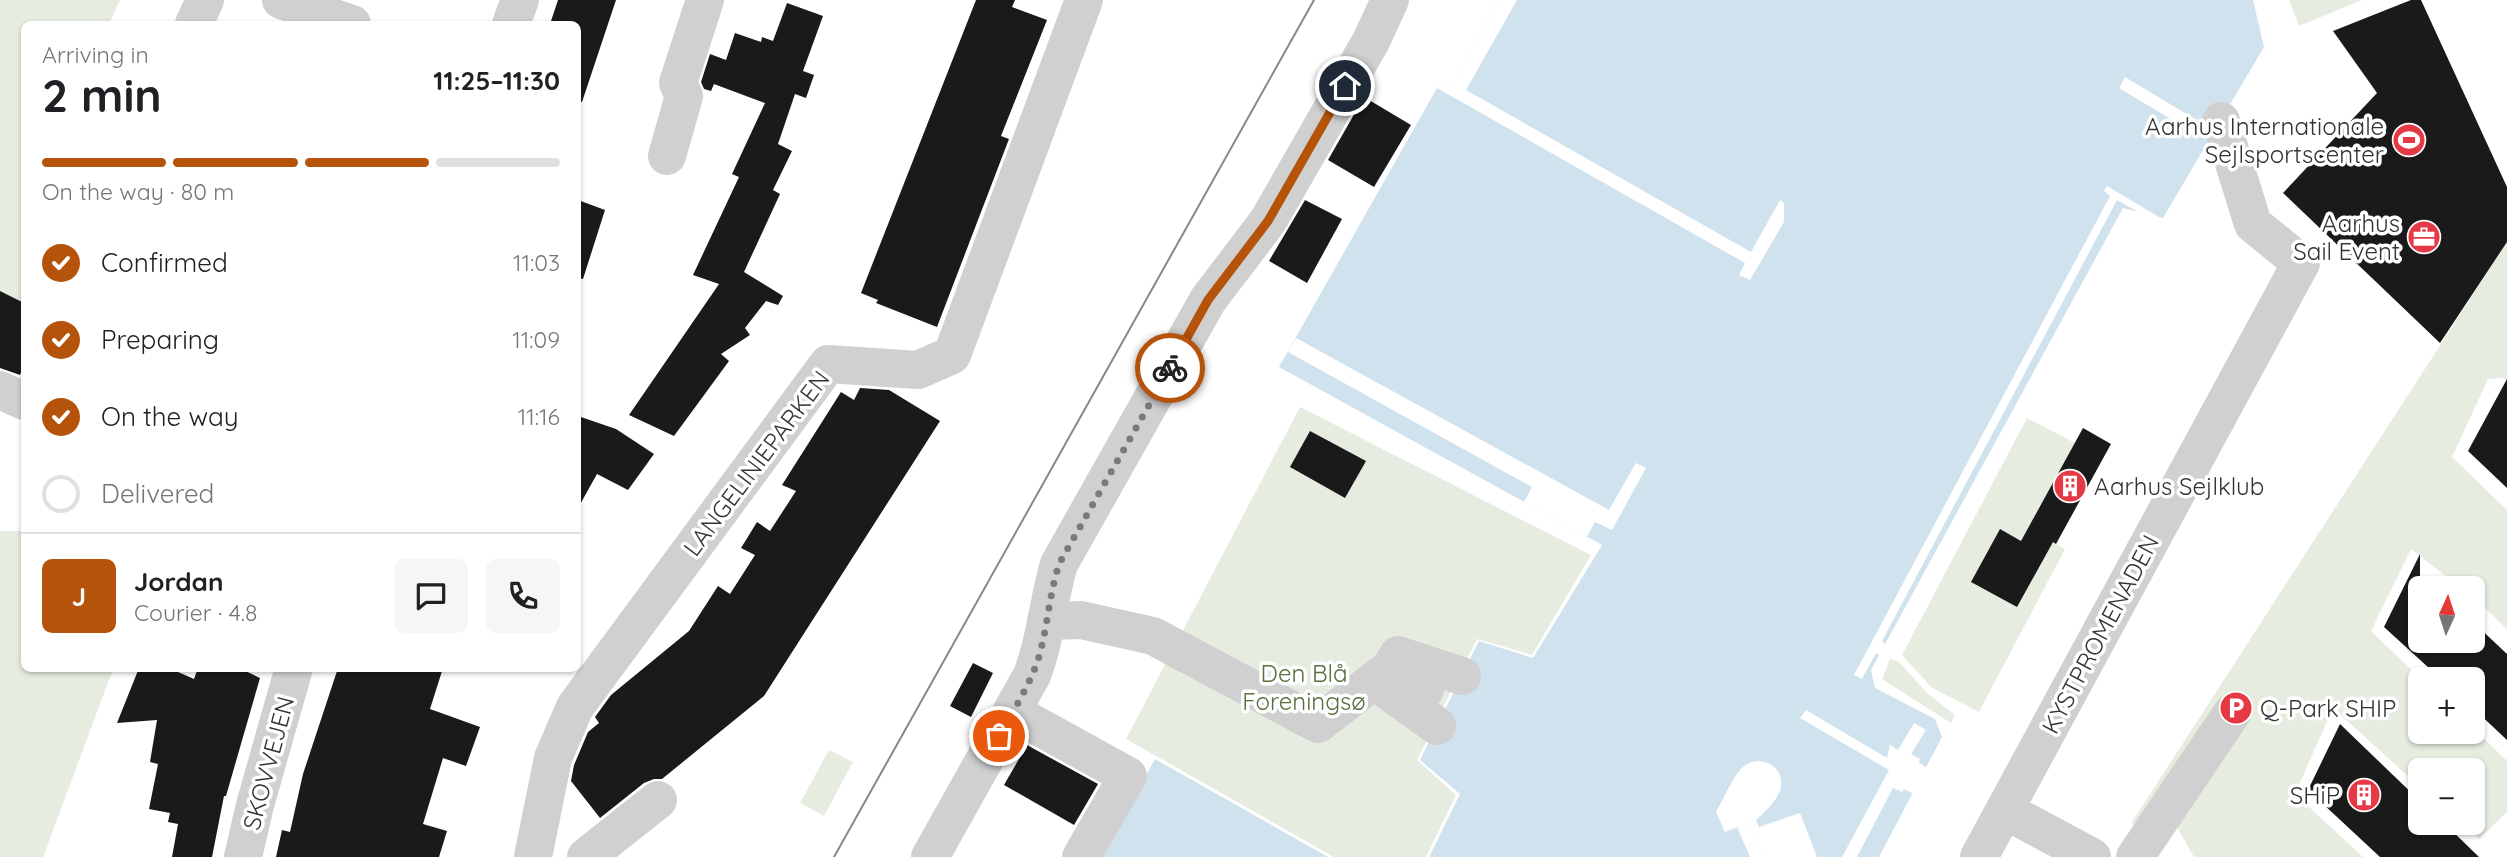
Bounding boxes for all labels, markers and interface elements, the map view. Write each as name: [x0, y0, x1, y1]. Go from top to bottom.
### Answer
text: Arriving in: [42, 40, 149, 69]
pin: [1315, 56, 1375, 116]
text: 11:25–11:30: [433, 64, 560, 97]
text: 2 min: [42, 66, 162, 124]
icon: home: [1326, 67, 1364, 105]
place label: Aarhus Internationale Sejlsportscenter: [2145, 111, 2384, 169]
sports icon: Aarhus Internationale Sejlsportscenter: [2390, 121, 2428, 159]
text: On the way · 80 m: [42, 177, 234, 206]
place label: Aarhus Sail Event: [2293, 208, 2400, 266]
office icon: Aarhus Sail Event: [2405, 218, 2443, 256]
icon: check: [42, 244, 80, 282]
text: Confirmed: [101, 246, 228, 279]
text: 11:03: [513, 248, 560, 277]
icon: check: [42, 321, 80, 359]
text: Preparing: [101, 323, 219, 356]
text: 11:09: [512, 325, 560, 354]
courier: [1135, 333, 1205, 403]
icon: bike: [1151, 349, 1189, 387]
street label: LANGELINIEPARKEN: [677, 364, 835, 562]
icon: check: [42, 398, 80, 436]
text: On the way: [101, 400, 239, 433]
text: 11:16: [518, 402, 560, 431]
building icon: Aarhus Sejlklub: [2051, 467, 2089, 505]
place label: Aarhus Sejlklub: [2094, 471, 2264, 501]
text: Delivered: [101, 477, 214, 510]
street label: KYSTPROMENADEN: [2035, 529, 2165, 739]
button: chat: [394, 559, 468, 633]
button: phone: [486, 559, 560, 633]
text: Jordan: [134, 565, 223, 598]
north arrow: [2408, 576, 2485, 653]
map controls: [2408, 576, 2485, 835]
text: J: [72, 580, 86, 613]
text: Courier · 4.8: [134, 598, 257, 627]
park label: Den Blå Foreningsø: [1242, 658, 1366, 716]
button: +: [2408, 667, 2485, 744]
parking icon: Q-Park SHIP: [2217, 689, 2255, 727]
street label: SKOVVEJEN: [236, 693, 300, 833]
place label: Q-Park SHIP: [2260, 693, 2396, 723]
pin: [969, 706, 1029, 766]
icon: bag: [980, 717, 1018, 755]
button: −: [2408, 758, 2485, 835]
building icon: SHiP: [2345, 776, 2383, 814]
place label: SHiP: [2290, 780, 2340, 810]

